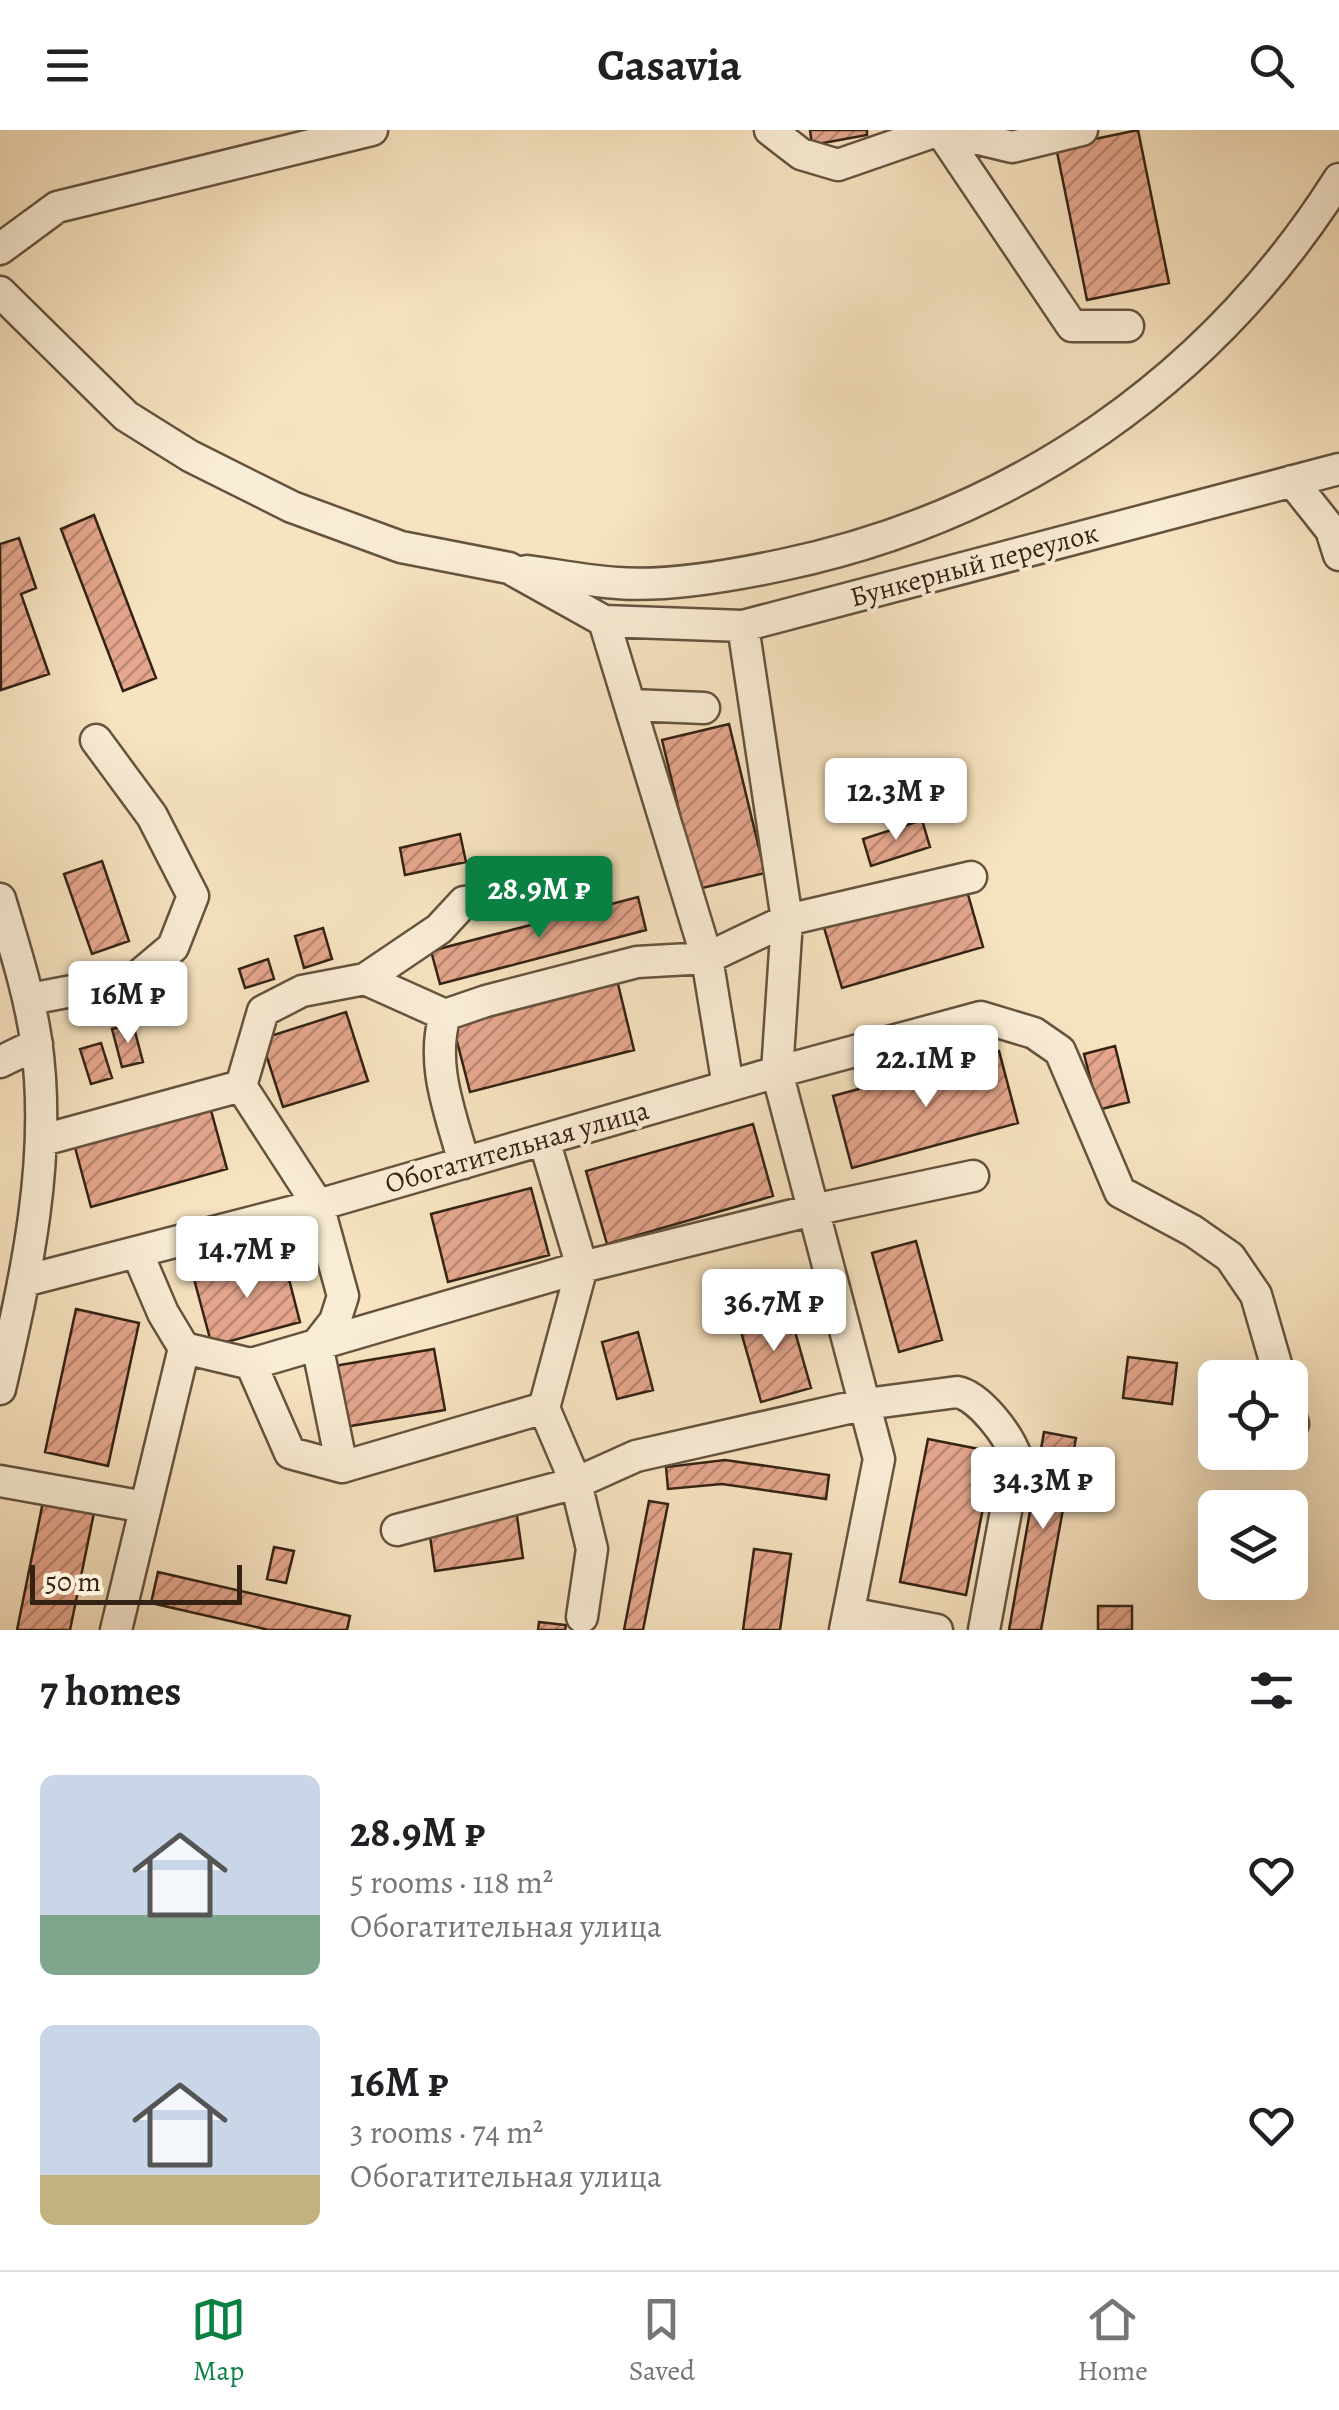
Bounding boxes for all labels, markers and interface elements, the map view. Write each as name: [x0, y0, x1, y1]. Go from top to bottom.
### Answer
text: Casavia: [597, 34, 742, 96]
icon: menu: [40, 38, 95, 93]
icon: search: [1244, 38, 1299, 93]
street label: Бункерный переулок: [846, 514, 1102, 616]
pin: 12.3M ₽: [804, 758, 988, 843]
text: 12.3M ₽: [847, 768, 945, 812]
pin: 28.9M ₽: [447, 856, 631, 941]
text: 28.9M ₽: [487, 866, 591, 910]
pin: 16M ₽: [58, 961, 198, 1046]
text: 16M ₽: [90, 971, 166, 1015]
pin: 22.1M ₽: [834, 1025, 1018, 1110]
text: 22.1M ₽: [876, 1035, 976, 1079]
street label: Обогатительная улица: [381, 1091, 653, 1203]
pin: 14.7M ₽: [155, 1216, 339, 1301]
text: 14.7M ₽: [198, 1226, 296, 1270]
pin: 36.7M ₽: [682, 1269, 866, 1354]
text: 36.7M ₽: [724, 1279, 824, 1323]
map controls: [1198, 1360, 1308, 1600]
button: locate: [1198, 1360, 1308, 1470]
pin: 34.3M ₽: [951, 1447, 1135, 1532]
text: 34.3M ₽: [993, 1457, 1093, 1501]
button: layers: [1198, 1490, 1308, 1600]
scale bar: [30, 1560, 242, 1604]
text: 50 m: [45, 1563, 101, 1601]
text: 7 homes: [40, 1662, 181, 1719]
icon: filters: [1244, 1663, 1299, 1718]
text: 28.9M ₽: [350, 1803, 485, 1860]
icon: home: [120, 1815, 240, 1935]
icon: heart: [1244, 1848, 1299, 1903]
text: 5 rooms · 118 m²: [350, 1860, 553, 1904]
text: Обогатительная улица: [350, 1904, 662, 1948]
text: 16M ₽: [350, 2053, 449, 2110]
icon: home: [120, 2065, 240, 2185]
icon: heart: [1244, 2098, 1299, 2153]
text: 3 rooms · 74 m²: [350, 2110, 543, 2154]
text: Обогатительная улица: [350, 2154, 662, 2198]
tab: Map: [191, 2292, 246, 2390]
tab: Saved: [629, 2292, 695, 2390]
tab: Home: [1077, 2292, 1148, 2390]

